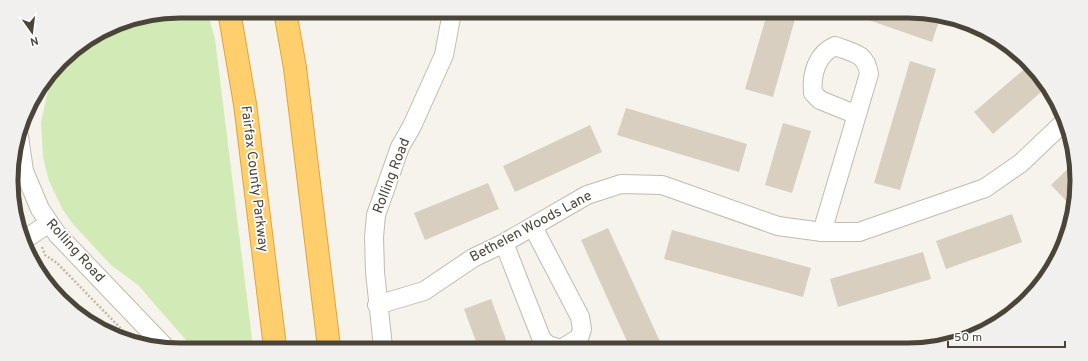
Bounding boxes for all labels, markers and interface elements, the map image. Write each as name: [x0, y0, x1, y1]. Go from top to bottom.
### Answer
north arrow: [12, 12, 52, 52]
text: N: [29, 33, 40, 48]
street label: Fairfax County Parkway: [237, 105, 271, 253]
street label: Rolling Road: [370, 136, 414, 216]
street label: Bethelen Woods Lane: [467, 188, 595, 266]
street label: Rolling Road: [42, 216, 108, 286]
scale bar: [948, 323, 1065, 349]
text: 50 m: [954, 330, 982, 346]

